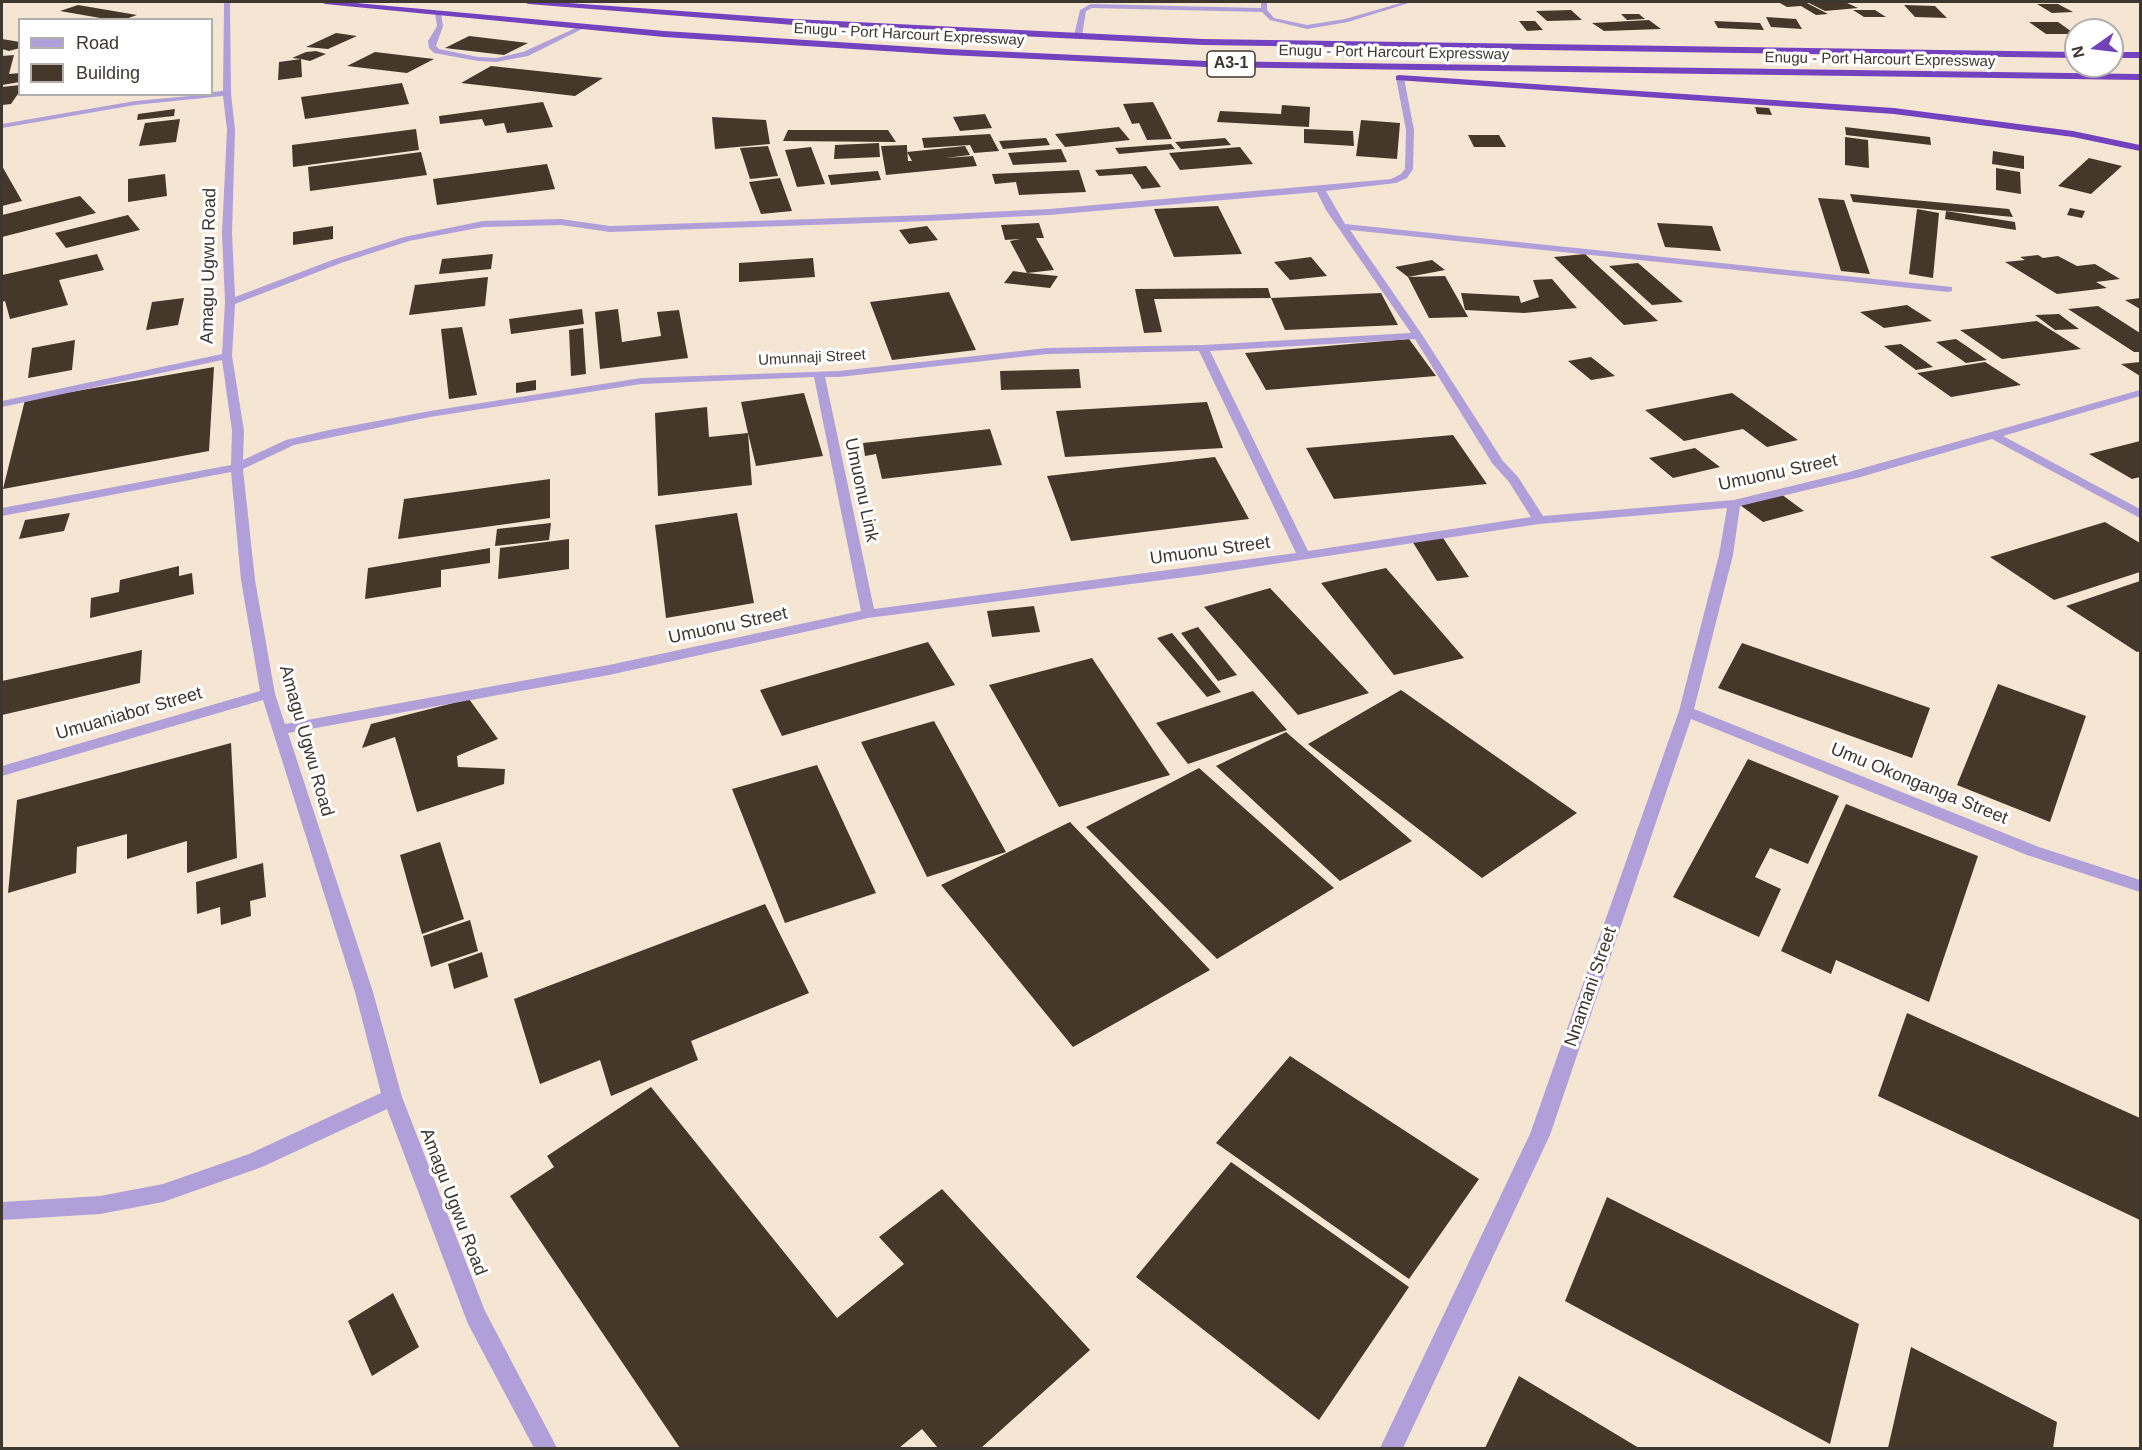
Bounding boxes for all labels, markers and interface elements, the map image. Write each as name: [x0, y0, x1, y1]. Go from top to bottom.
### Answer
legend: [18, 18, 213, 96]
north arrow: [2064, 18, 2124, 78]
street label: Enugu - Port Harcourt Expressway: [793, 20, 1025, 50]
text: Road: [76, 33, 119, 53]
street label: Enugu - Port Harcourt Expressway: [1278, 42, 1510, 64]
text: N: [2068, 44, 2088, 60]
street label: Enugu - Port Harcourt Expressway: [1764, 49, 1996, 71]
road number: A3-1: [1207, 51, 1255, 77]
text: Building: [76, 63, 140, 83]
street label: Amagu Ugwu Road: [197, 188, 221, 344]
street label: Umunnaji Street: [758, 346, 866, 370]
street label: Umuonu Link: [839, 436, 883, 544]
street label: Umuonu Street: [1717, 450, 1839, 496]
street label: Umuonu Street: [1149, 532, 1271, 570]
street label: Umuonu Street: [667, 603, 789, 649]
street label: Amagu Ugwu Road: [274, 663, 338, 819]
street label: Umuaniabor Street: [53, 683, 205, 745]
street label: Umu Okonganga Street: [1827, 739, 2011, 829]
street label: Nnamani Street: [1560, 924, 1622, 1050]
street label: Amagu Ugwu Road: [415, 1125, 491, 1279]

